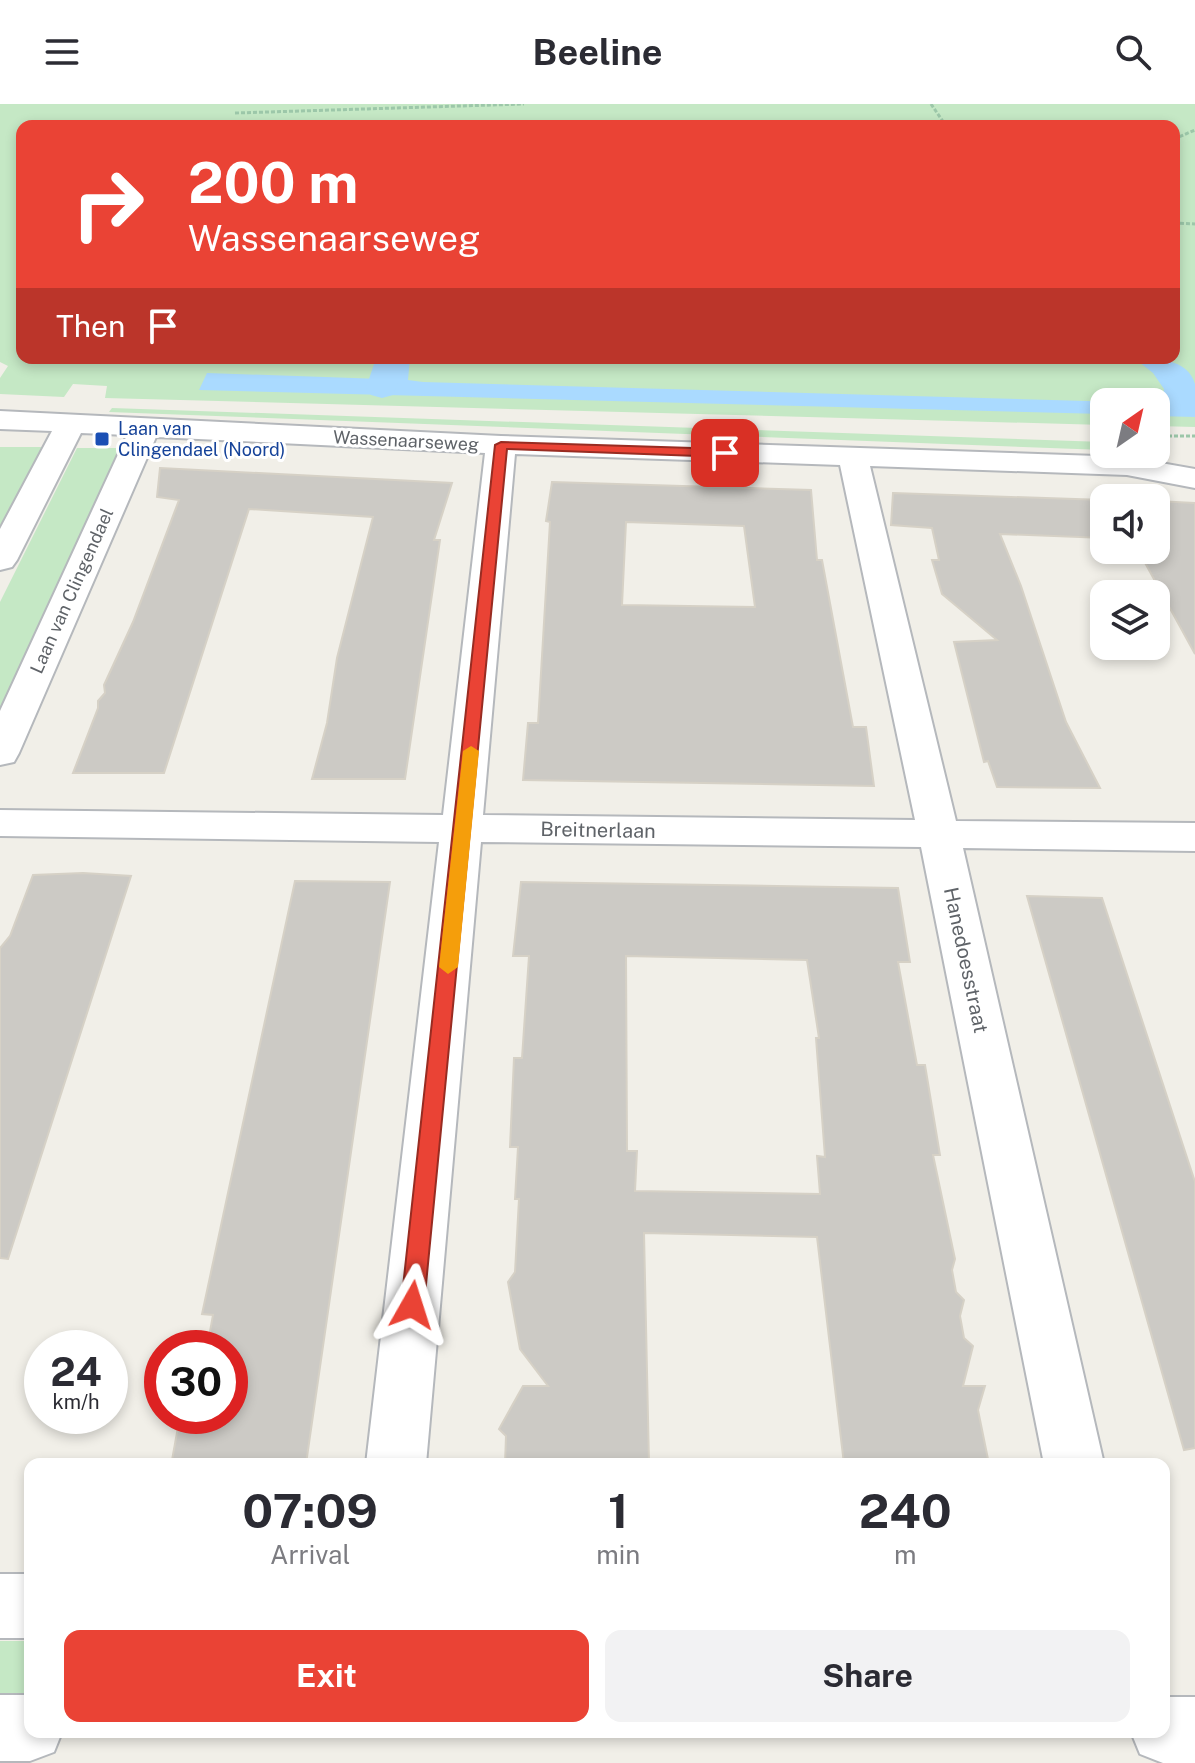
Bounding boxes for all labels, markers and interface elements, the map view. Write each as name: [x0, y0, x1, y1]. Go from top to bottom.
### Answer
icon: menu: [40, 30, 84, 74]
icon: search: [1111, 30, 1155, 74]
text: Beeline: [533, 31, 662, 73]
text: 200 m: [188, 150, 358, 216]
icon: right: [56, 152, 160, 256]
text: Wassenaarseweg: [188, 217, 480, 259]
icon: arrive: [141, 304, 185, 348]
text: Then: [56, 308, 125, 344]
north arrow: [1090, 388, 1170, 468]
map controls: [1090, 388, 1170, 660]
place label: Laan van Clingendael (Noord): [118, 418, 285, 460]
pin: [691, 419, 759, 487]
street label: Wassenaarseweg: [332, 426, 480, 455]
marker: Laan van Clingendael (Noord): [93, 430, 111, 448]
icon: arrive: [703, 431, 747, 475]
button: sound: [1090, 484, 1170, 564]
street label: Laan van Clingendael: [26, 505, 117, 677]
button: layers: [1090, 580, 1170, 660]
street label: Breitnerlaan: [540, 817, 656, 843]
street label: Hanedoesstraat: [939, 885, 993, 1035]
position arrow: [370, 1263, 454, 1347]
speed limit sign: 30: [144, 1330, 248, 1434]
text: 24: [50, 1348, 102, 1395]
text: km/h: [52, 1390, 100, 1414]
text: 07:09: [242, 1482, 378, 1539]
text: 1: [608, 1482, 629, 1539]
text: 240: [859, 1482, 952, 1539]
text: Arrival: [270, 1539, 350, 1570]
text: min: [596, 1539, 640, 1570]
text: m: [894, 1539, 916, 1570]
button: Exit: [64, 1630, 589, 1722]
button: Share: [605, 1630, 1130, 1722]

